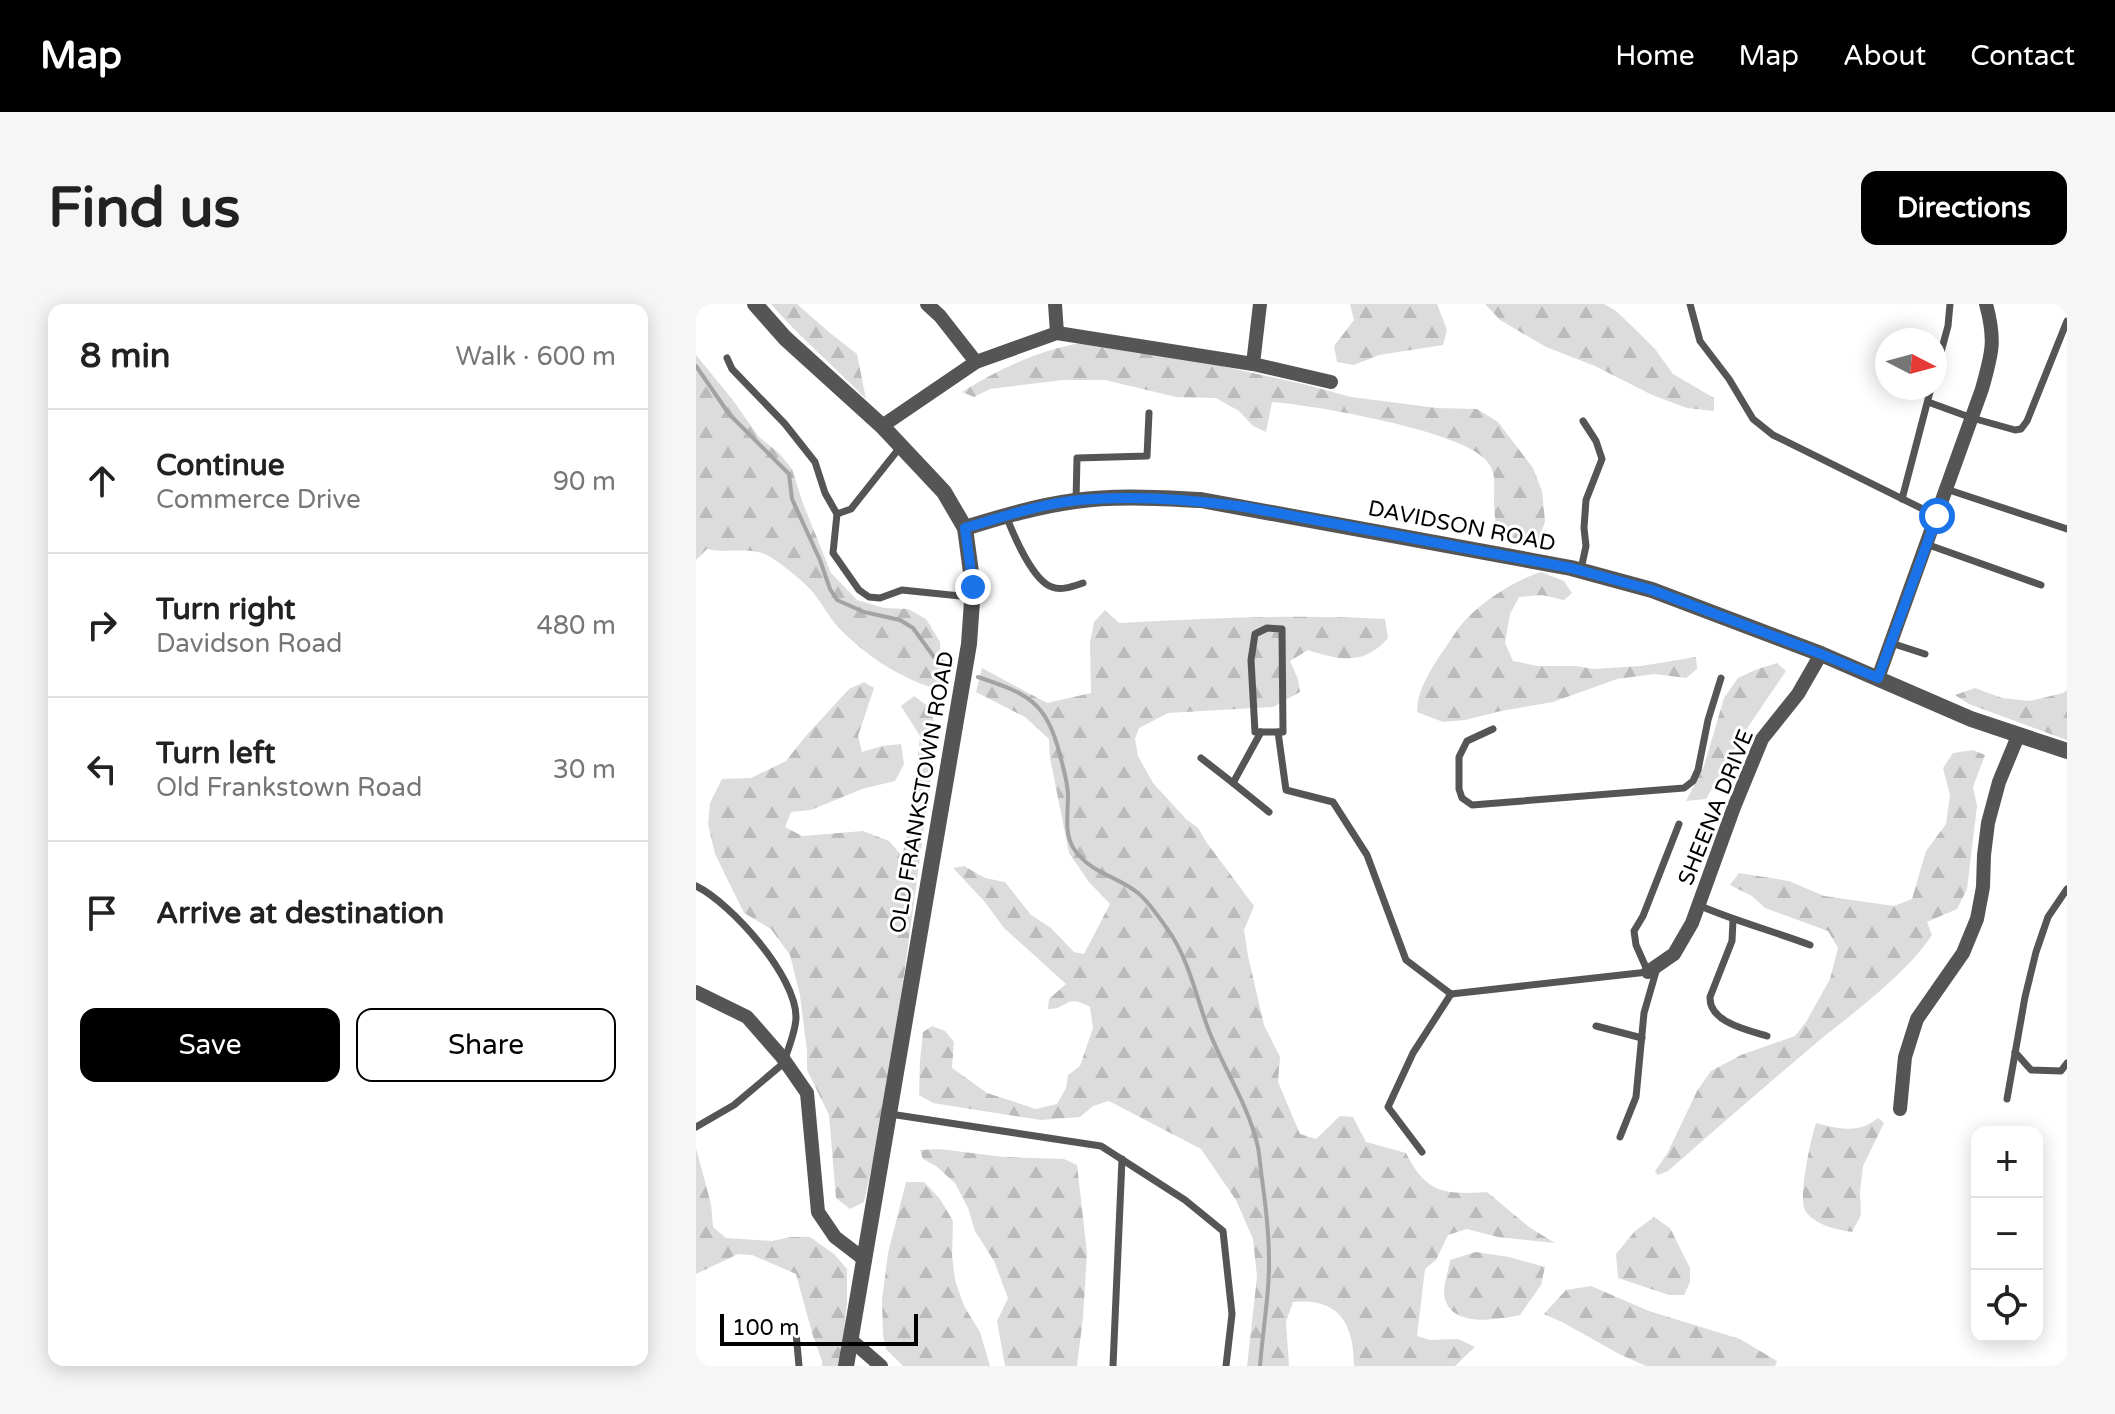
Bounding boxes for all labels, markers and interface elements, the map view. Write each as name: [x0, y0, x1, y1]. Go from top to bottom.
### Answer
text: Map: [40, 33, 122, 79]
text: Home: [1615, 39, 1695, 73]
text: Map: [1739, 39, 1799, 73]
text: About: [1843, 39, 1926, 73]
text: Contact: [1970, 39, 2075, 73]
button: Directions: [1861, 171, 2067, 245]
text: Find us: [48, 175, 240, 242]
north arrow: [1875, 328, 1947, 400]
text: 8 min: [80, 336, 171, 377]
text: Walk · 600 m: [456, 341, 616, 372]
text: Continue: [156, 447, 285, 484]
icon: ahead: [80, 459, 124, 503]
text: 90 m: [553, 466, 616, 497]
text: Commerce Drive: [156, 484, 361, 515]
street label: DAVIDSON ROAD: [1366, 495, 1558, 557]
route start: [1919, 498, 1955, 534]
route end: [955, 569, 991, 605]
text: Turn right: [156, 591, 296, 628]
icon: right: [80, 603, 124, 647]
text: 480 m: [536, 610, 616, 641]
text: Davidson Road: [156, 628, 343, 659]
street label: OLD FRANKSTOWN ROAD: [884, 649, 960, 935]
street label: SHEENA DRIVE: [1673, 726, 1759, 889]
text: Turn left: [156, 735, 275, 772]
icon: left: [80, 747, 124, 791]
text: 30 m: [553, 754, 616, 785]
text: Old Frankstown Road: [156, 772, 422, 803]
icon: arrive: [80, 891, 124, 935]
text: Arrive at destination: [156, 895, 444, 932]
button: Save: [80, 1008, 340, 1082]
button: Share: [356, 1008, 616, 1082]
map controls: [1971, 1126, 2043, 1342]
button: +: [1971, 1126, 2043, 1198]
button: −: [1971, 1198, 2043, 1270]
button: locate: [1971, 1270, 2043, 1342]
scale bar: [720, 1310, 918, 1346]
text: 100 m: [732, 1315, 799, 1341]

